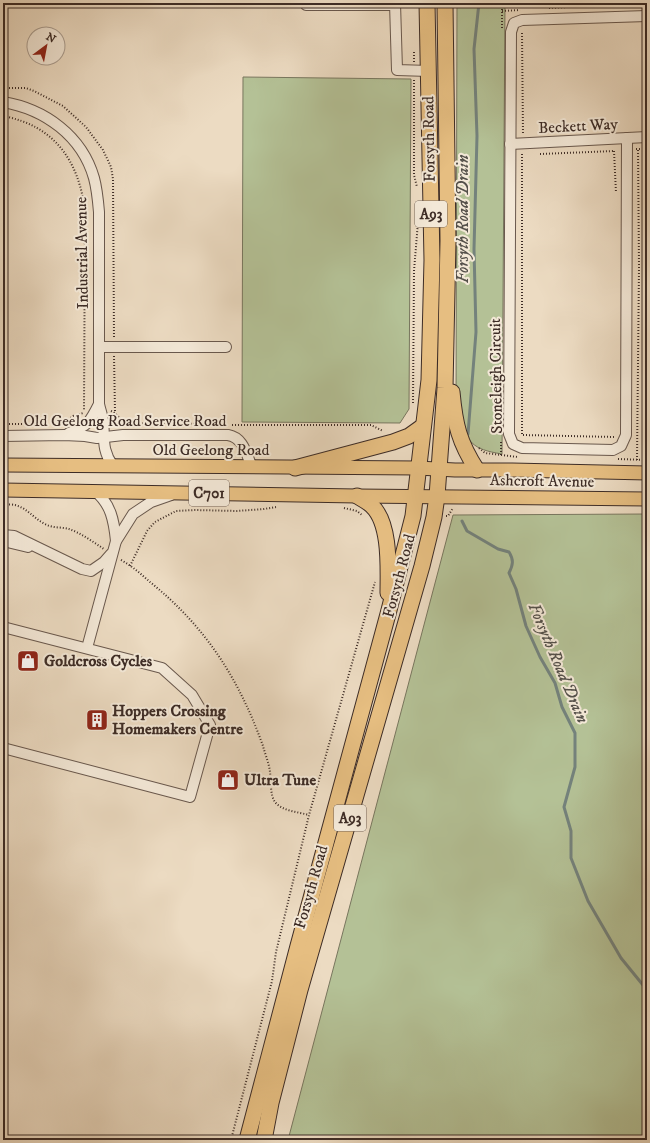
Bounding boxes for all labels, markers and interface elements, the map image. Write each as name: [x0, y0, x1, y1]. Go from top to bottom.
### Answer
north arrow: [26, 26, 66, 66]
text: N: [43, 30, 58, 47]
street label: Forsyth Road: [418, 96, 440, 182]
street label: Beckett Way: [538, 114, 619, 138]
water label: Forsyth Road Drain: [452, 154, 474, 283]
street label: Industrial Avenue: [71, 196, 93, 309]
road number: A93: [415, 201, 447, 227]
street label: Stoneleigh Circuit: [485, 318, 507, 434]
street label: Old Geelong Road Service Road: [24, 411, 227, 431]
street label: Old Geelong Road: [152, 440, 270, 460]
street label: Ashcroft Avenue: [490, 470, 595, 492]
road number: C701: [189, 480, 229, 506]
street label: Forsyth Road: [378, 532, 420, 620]
water label: Forsyth Road Drain: [523, 599, 593, 727]
shop icon: Goldcross Cycles: [15, 648, 41, 674]
place label: Goldcross Cycles: [44, 651, 153, 671]
place label: Hoppers Crossing Homemakers Centre: [112, 701, 243, 739]
building icon: Hoppers Crossing Homemakers Centre: [84, 707, 110, 733]
shop icon: Ultra Tune: [215, 767, 241, 793]
place label: Ultra Tune: [244, 770, 316, 790]
road number: A93: [334, 805, 366, 831]
street label: Forsyth Road: [290, 843, 332, 931]

